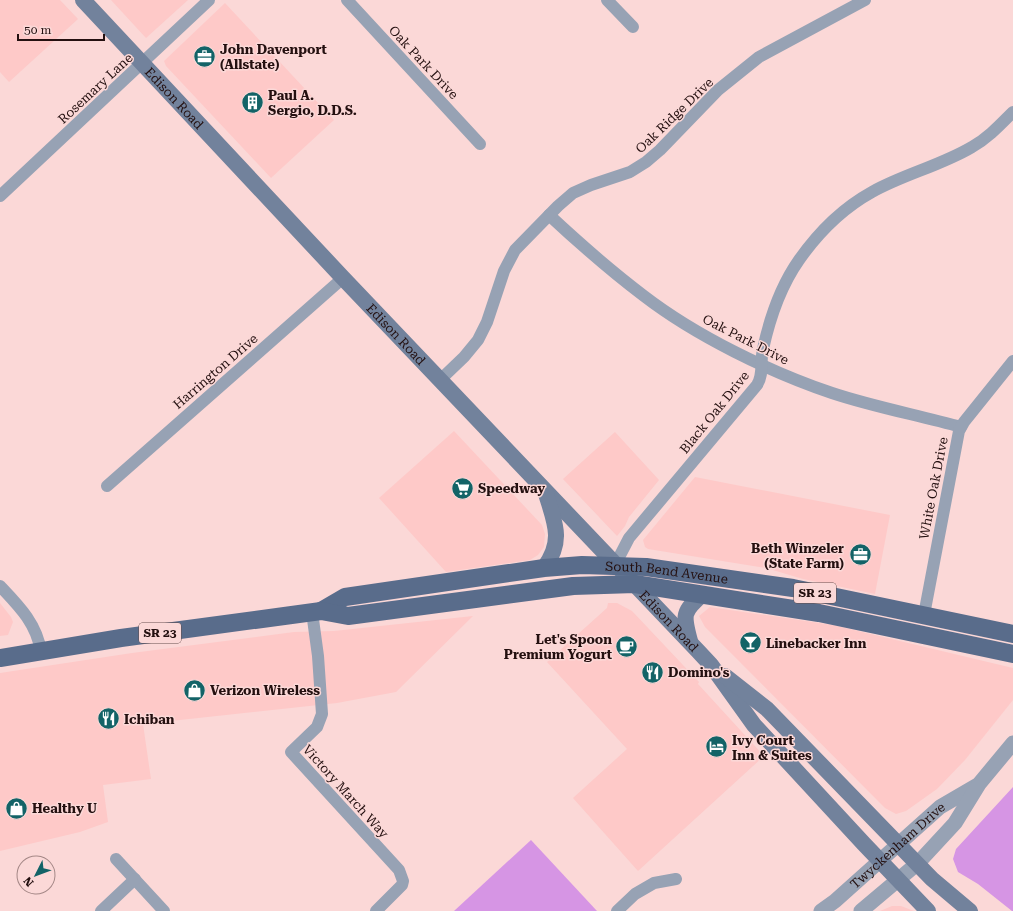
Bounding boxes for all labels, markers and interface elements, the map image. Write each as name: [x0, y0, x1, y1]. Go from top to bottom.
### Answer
scale bar: [18, 16, 104, 42]
text: 50 m: [24, 23, 51, 37]
street label: Oak Park Drive: [386, 23, 461, 102]
place label: John Davenport (Allstate): [220, 42, 327, 72]
office icon: John Davenport (Allstate): [192, 43, 218, 69]
street label: Rosemary Lane: [55, 50, 136, 127]
street label: Edison Road: [142, 64, 207, 133]
street label: Oak Ridge Drive: [633, 75, 716, 156]
place label: Paul A. Sergio, D.D.S.: [268, 88, 357, 118]
building icon: Paul A. Sergio, D.D.S.: [239, 89, 265, 115]
street label: Edison Road: [363, 301, 429, 369]
street label: Oak Park Drive: [700, 311, 791, 368]
street label: Harrington Drive: [170, 331, 261, 412]
street label: Black Oak Drive: [677, 368, 752, 456]
street label: White Oak Drive: [916, 436, 951, 541]
supermarket icon: Speedway: [450, 475, 476, 501]
place label: Speedway: [478, 481, 545, 496]
place label: Beth Winzeler (State Farm): [751, 541, 844, 571]
office icon: Beth Winzeler (State Farm): [847, 542, 873, 568]
street label: South Bend Avenue: [605, 559, 729, 587]
road number: SR 23: [794, 583, 836, 603]
street label: Edison Road: [636, 588, 702, 655]
road number: SR 23: [139, 623, 181, 643]
bar icon: Linebacker Inn: [737, 630, 763, 656]
place label: Let's Spoon Premium Yogurt: [504, 632, 613, 662]
cafe icon: Let's Spoon Premium Yogurt: [614, 633, 640, 659]
place label: Linebacker Inn: [766, 636, 867, 651]
restaurant icon: Domino's: [639, 659, 665, 685]
place label: Domino's: [668, 665, 730, 680]
shop icon: Verizon Wireless: [182, 677, 208, 703]
place label: Verizon Wireless: [210, 683, 320, 698]
restaurant icon: Ichiban: [96, 706, 122, 732]
place label: Ichiban: [124, 712, 175, 727]
place label: Ivy Court Inn & Suites: [732, 733, 812, 763]
hotel icon: Ivy Court Inn & Suites: [704, 734, 730, 760]
street label: Victory March Way: [300, 742, 392, 841]
shop icon: Healthy U: [4, 795, 30, 821]
street label: Twyckenham Drive: [847, 799, 947, 892]
place label: Healthy U: [32, 801, 97, 816]
north arrow: [16, 855, 56, 895]
text: N: [21, 873, 37, 889]

